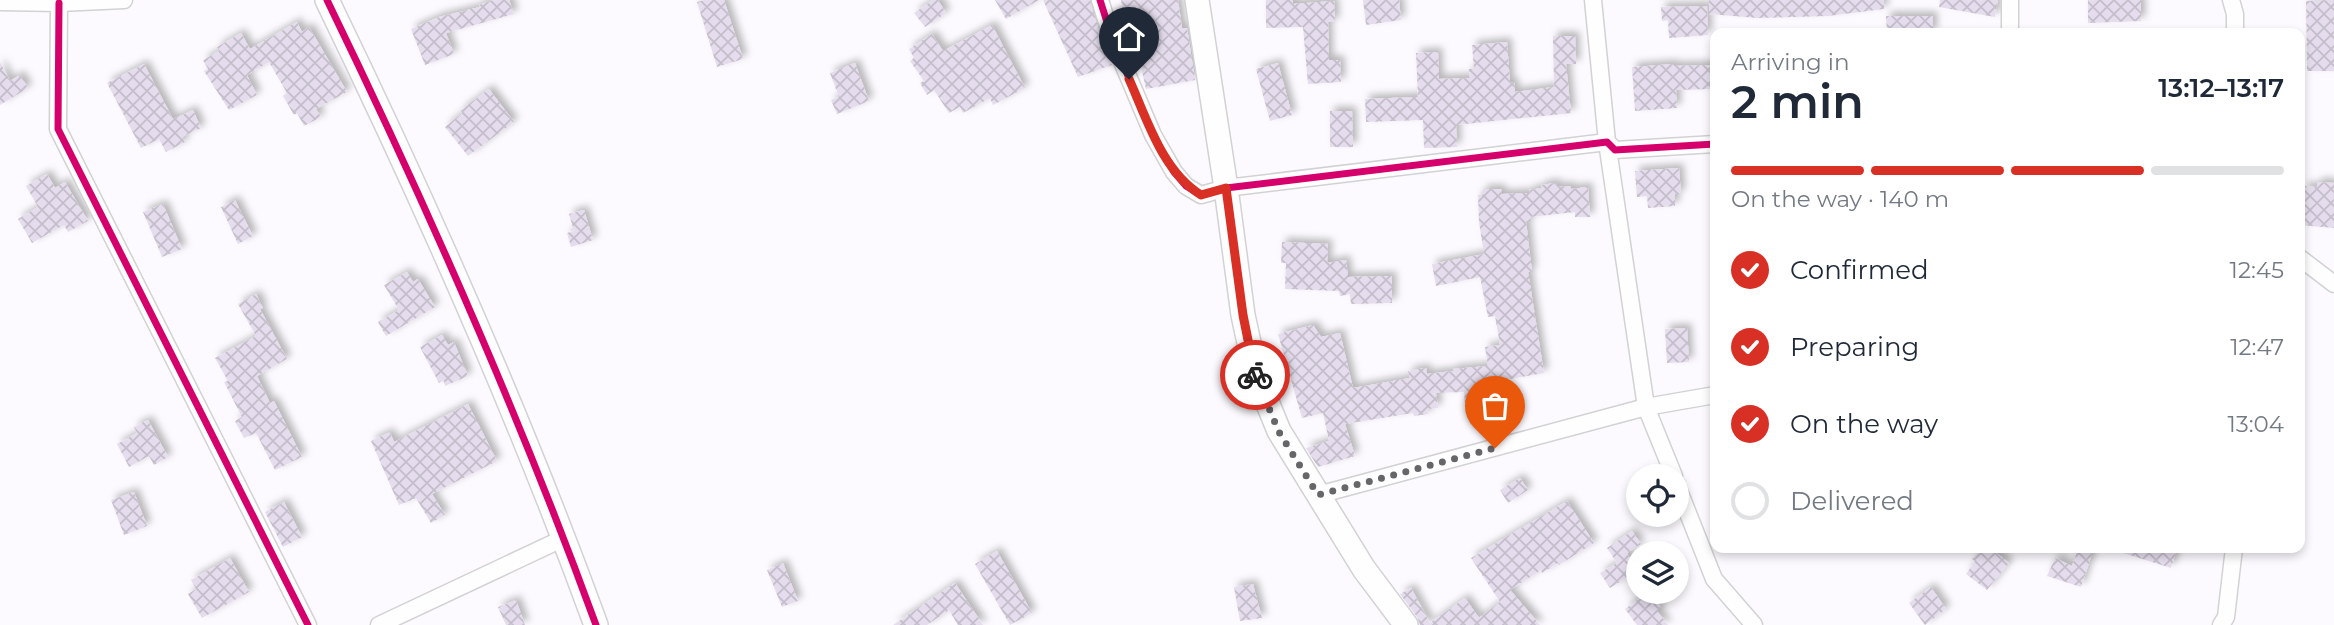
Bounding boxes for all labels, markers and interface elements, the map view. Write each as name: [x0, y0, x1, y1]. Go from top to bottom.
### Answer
pin: [1099, 7, 1159, 79]
icon: home: [1110, 18, 1148, 56]
text: Arriving in: [1731, 48, 1850, 76]
text: 13:12–13:17: [2158, 72, 2284, 104]
text: 2 min: [1731, 73, 1864, 130]
text: On the way · 140 m: [1731, 185, 1949, 213]
icon: check: [1731, 251, 1769, 289]
text: Confirmed: [1790, 254, 1929, 286]
text: 12:45: [2230, 256, 2284, 284]
icon: check: [1731, 328, 1769, 366]
text: Preparing: [1790, 331, 1919, 363]
text: 12:47: [2230, 333, 2284, 361]
courier: [1220, 340, 1290, 410]
icon: bike: [1236, 356, 1274, 394]
pin: [1465, 376, 1525, 448]
icon: bag: [1476, 387, 1514, 425]
icon: check: [1731, 405, 1769, 443]
text: On the way: [1790, 408, 1938, 440]
text: 13:04: [2227, 410, 2284, 438]
map controls: [1626, 464, 1689, 604]
button: locate: [1626, 464, 1689, 527]
text: Delivered: [1790, 485, 1914, 517]
button: layers: [1626, 541, 1689, 604]

